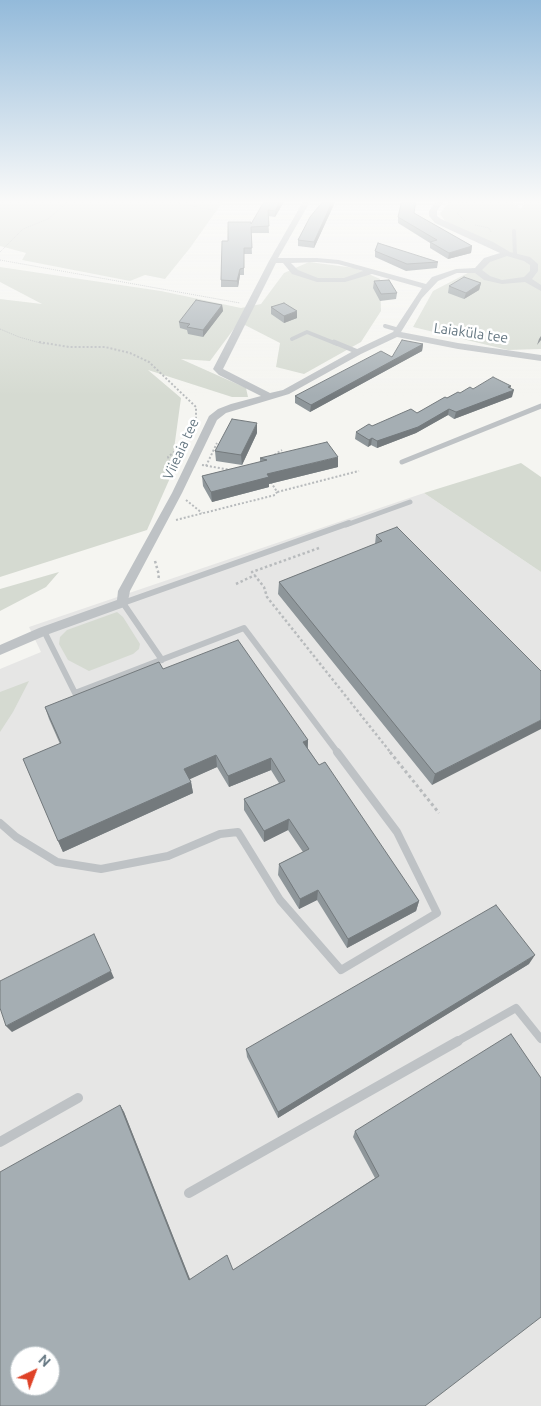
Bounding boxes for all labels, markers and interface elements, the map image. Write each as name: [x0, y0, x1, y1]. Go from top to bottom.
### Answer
street label: Laiaküla tee: [433, 319, 509, 347]
street label: Viieaia tee: [159, 416, 203, 482]
north arrow: [10, 1346, 60, 1396]
text: N: [35, 1351, 54, 1370]

